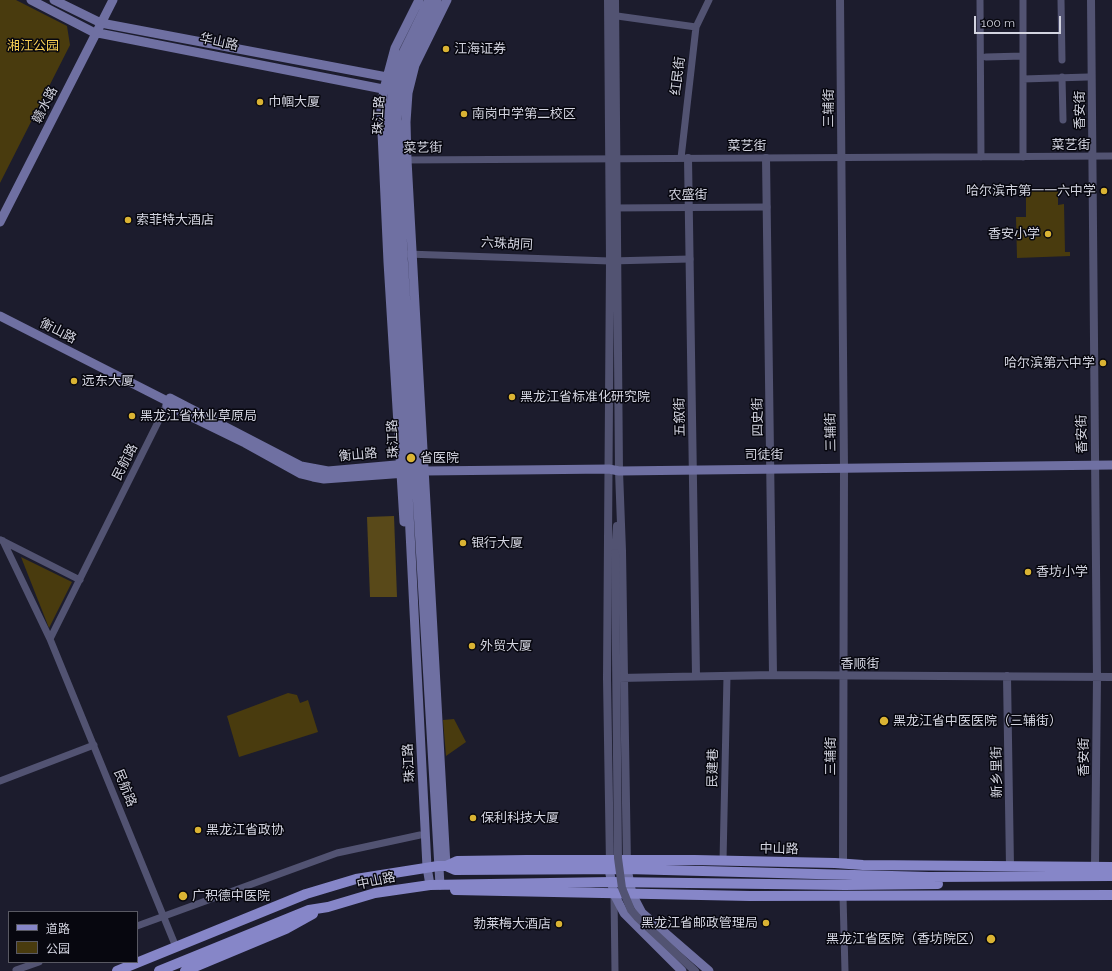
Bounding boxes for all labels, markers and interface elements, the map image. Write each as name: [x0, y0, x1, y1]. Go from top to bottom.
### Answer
scale bar: [976, 8, 1063, 34]
text: 100 m: [981, 16, 1015, 30]
street label: 华山路: [198, 30, 240, 54]
park label: 湘江公园: [7, 38, 59, 54]
place label: 江海证券: [454, 41, 506, 57]
marker: 江海证券: [441, 44, 451, 54]
street label: 红民街: [668, 56, 688, 96]
street label: 赣水路: [29, 84, 61, 126]
street label: 三辅街: [821, 89, 837, 127]
street label: 香安街: [1072, 91, 1088, 129]
place label: 巾帼大厦: [268, 94, 320, 110]
street label: 珠江路: [370, 95, 388, 135]
marker: 巾帼大厦: [255, 97, 265, 107]
place label: 南岗中学第二校区: [472, 106, 576, 122]
marker: 南岗中学第二校区: [459, 109, 469, 119]
street label: 菜艺街: [1052, 137, 1090, 153]
street label: 菜艺街: [728, 138, 766, 154]
street label: 菜艺街: [403, 140, 443, 156]
place label: 哈尔滨市第一一六中学: [966, 183, 1096, 199]
marker: 哈尔滨市第一一六中学: [1099, 186, 1109, 196]
street label: 农盛街: [669, 187, 707, 203]
place label: 索菲特大酒店: [136, 212, 214, 228]
marker: 索菲特大酒店: [123, 215, 133, 225]
place label: 香安小学: [988, 226, 1040, 242]
marker: 香安小学: [1043, 229, 1053, 239]
street label: 六珠胡同: [481, 235, 533, 253]
street label: 衡山路: [37, 315, 79, 347]
place label: 哈尔滨第六中学: [1004, 355, 1095, 371]
marker: 哈尔滨第六中学: [1098, 358, 1108, 368]
place label: 远东大厦: [82, 373, 134, 389]
marker: 远东大厦: [69, 376, 79, 386]
place label: 黑龙江省标准化研究院: [520, 389, 650, 405]
marker: 黑龙江省标准化研究院: [507, 392, 517, 402]
street label: 五叙街: [672, 397, 688, 437]
street label: 四史街: [750, 397, 766, 437]
place label: 黑龙江省林业草原局: [140, 408, 257, 424]
marker: 黑龙江省林业草原局: [127, 411, 137, 421]
street label: 三辅街: [823, 412, 839, 452]
street label: 香安街: [1074, 414, 1090, 454]
street label: 珠江路: [385, 419, 401, 459]
street label: 民航路: [109, 441, 141, 483]
street label: 衡山路: [338, 446, 378, 464]
street label: 司徒街: [745, 447, 783, 463]
place label: 省医院: [420, 450, 459, 466]
marker: 省医院: [405, 452, 417, 464]
place label: 银行大厦: [471, 535, 523, 551]
marker: 银行大厦: [458, 538, 468, 548]
place label: 香坊小学: [1036, 564, 1088, 580]
marker: 香坊小学: [1023, 567, 1033, 577]
place label: 外贸大厦: [480, 638, 532, 654]
marker: 外贸大厦: [467, 641, 477, 651]
street label: 香顺街: [841, 656, 879, 672]
place label: 黑龙江省中医医院（三辅街）: [893, 713, 1062, 729]
marker: 黑龙江省中医医院（三辅街）: [878, 715, 890, 727]
street label: 三辅街: [823, 737, 839, 775]
street label: 香安街: [1076, 738, 1092, 776]
street label: 珠江路: [400, 743, 418, 783]
street label: 新乡里街: [989, 746, 1005, 798]
street label: 民建巷: [705, 748, 721, 788]
street label: 民航路: [110, 767, 140, 809]
place label: 保利科技大厦: [481, 810, 559, 826]
marker: 保利科技大厦: [468, 813, 478, 823]
place label: 黑龙江省政协: [206, 822, 284, 838]
marker: 黑龙江省政协: [193, 825, 203, 835]
street label: 中山路: [759, 841, 799, 857]
street label: 中山路: [355, 869, 397, 893]
place label: 广积德中医院: [192, 888, 270, 904]
marker: 广积德中医院: [177, 890, 189, 902]
legend: [8, 911, 138, 963]
place label: 黑龙江省邮政管理局: [641, 915, 758, 931]
place label: 勃莱梅大酒店: [473, 916, 551, 932]
marker: 黑龙江省邮政管理局: [761, 918, 771, 928]
marker: 勃莱梅大酒店: [554, 919, 564, 929]
text: 道路: [46, 922, 70, 936]
place label: 黑龙江省医院（香坊院区）: [826, 931, 982, 947]
marker: 黑龙江省医院（香坊院区）: [985, 933, 997, 945]
text: 公园: [46, 942, 70, 956]

